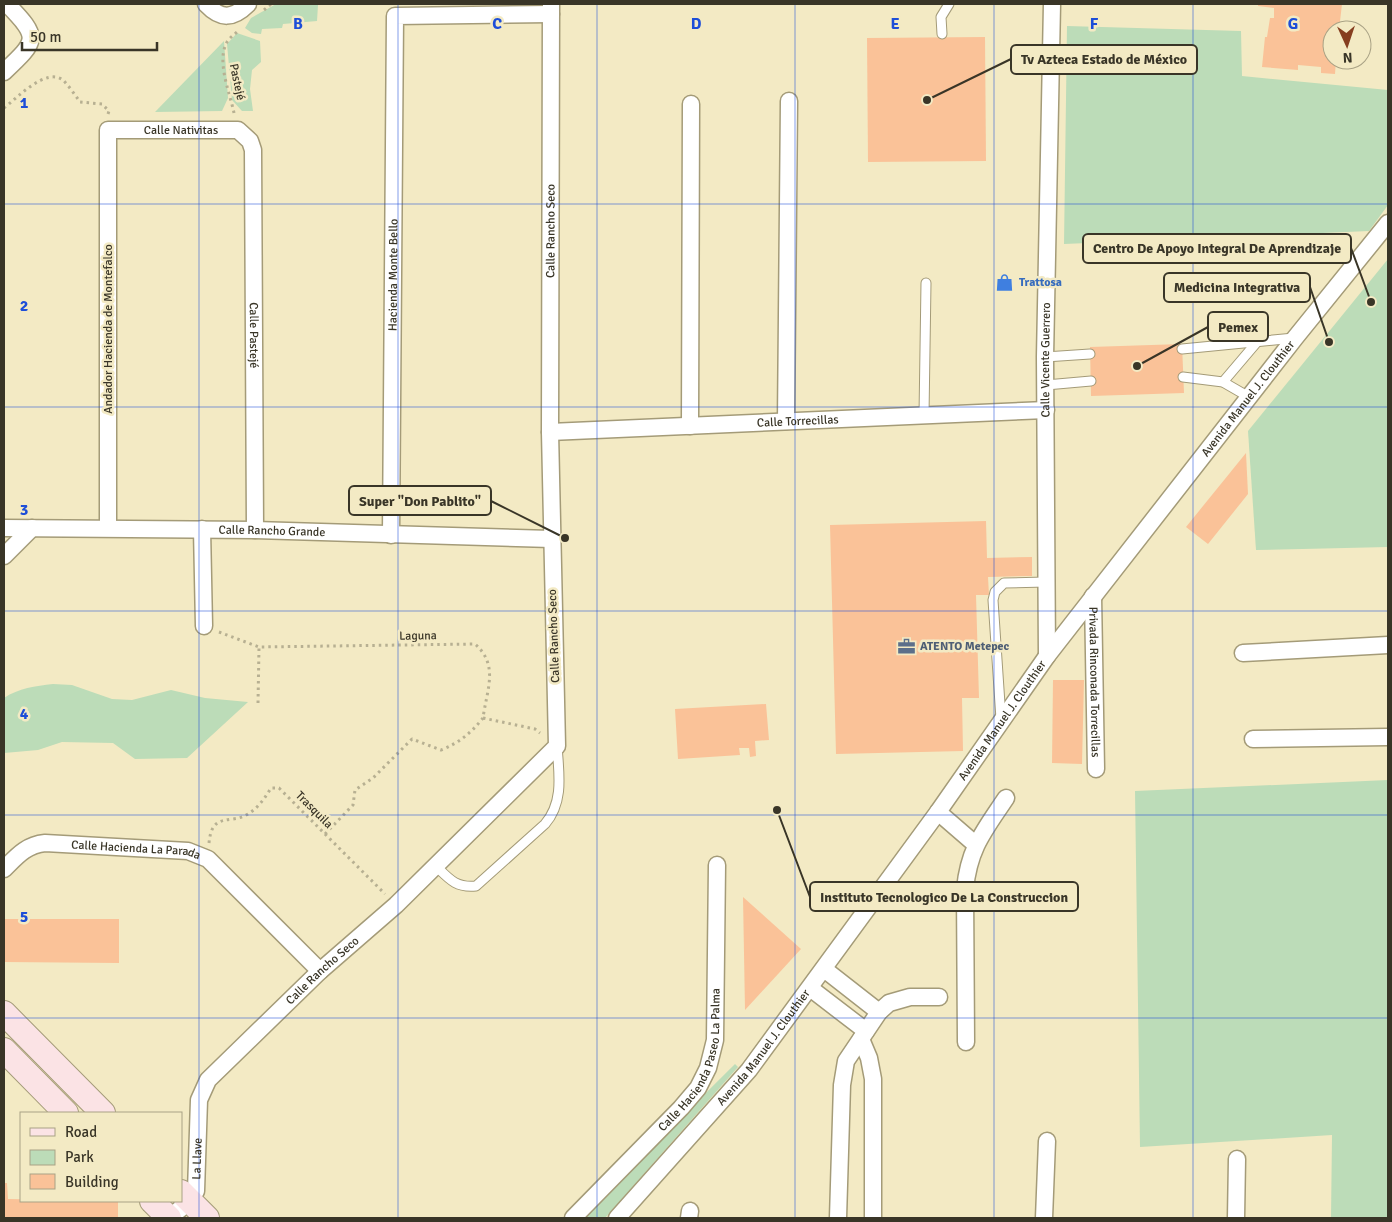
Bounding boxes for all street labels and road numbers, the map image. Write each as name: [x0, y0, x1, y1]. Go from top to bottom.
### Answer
street label: Pastejé: [226, 62, 248, 102]
street label: Calle Nativitas: [144, 123, 218, 138]
street label: Calle Rancho Seco: [543, 184, 558, 278]
street label: Hacienda Monte Bello: [385, 219, 401, 331]
street label: Andador Hacienda de Montefalco: [101, 244, 116, 414]
street label: Calle Pastejé: [246, 302, 262, 368]
street label: Calle Vicente Guerrero: [1037, 302, 1054, 418]
street label: Avenida Manuel J. Clouthier: [1198, 337, 1298, 460]
street label: Calle Torrecillas: [757, 412, 839, 430]
street label: Calle Rancho Grande: [219, 522, 326, 540]
street label: Calle Rancho Seco: [545, 589, 563, 683]
street label: Privada Rinconada Torrecillas: [1086, 607, 1103, 757]
street label: Laguna: [399, 628, 437, 644]
street label: Avenida Manuel J. Clouthier: [955, 657, 1050, 783]
street label: Trasquila: [292, 788, 336, 832]
street label: Calle Hacienda La Parada: [71, 837, 203, 863]
street label: Calle Rancho Seco: [283, 933, 362, 1008]
street label: Avenida Manuel J. Clouthier: [713, 986, 814, 1109]
street label: Calle Hacienda Paseo La Palma: [655, 988, 723, 1134]
street label: La Llave: [189, 1138, 205, 1180]

